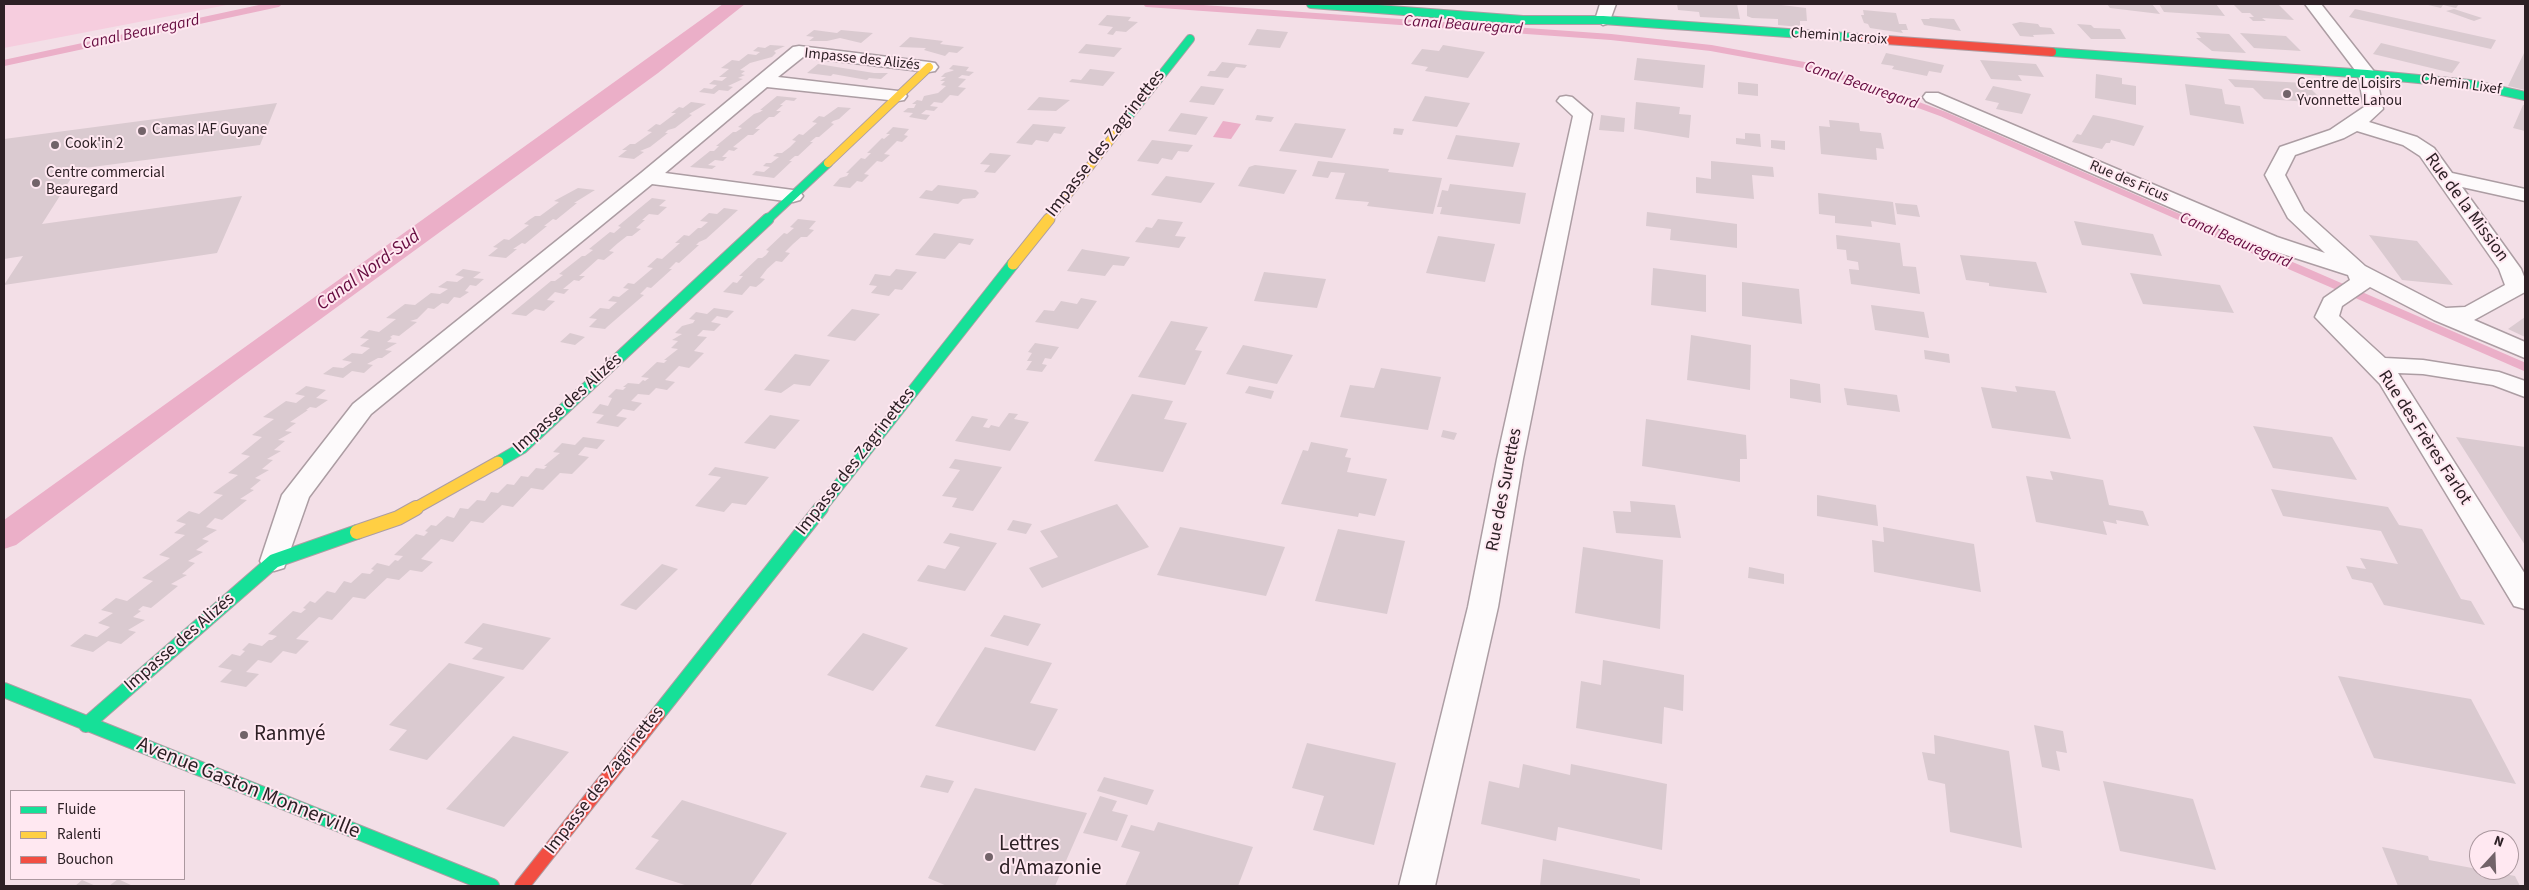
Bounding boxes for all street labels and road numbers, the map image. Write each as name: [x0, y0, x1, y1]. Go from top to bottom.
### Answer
street label: Chemin Lacroix: [1790, 25, 1888, 49]
street label: Impasse des Alizés: [804, 45, 920, 75]
street label: Impasse des Zagrinettes: [1042, 66, 1170, 222]
street label: Chemin Lixef: [2420, 70, 2502, 100]
street label: Rue de la Mission: [2419, 149, 2513, 267]
street label: Rue des Ficus: [2087, 157, 2171, 207]
street label: Impasse des Alizés: [509, 350, 627, 458]
street label: Rue des Frères Farlot: [2372, 367, 2476, 509]
street label: Impasse des Zagrinettes: [792, 384, 920, 540]
street label: Rue des Surettes: [1482, 427, 1528, 553]
street label: Impasse des Alizés: [121, 589, 239, 697]
street label: Impasse des Zagrinettes: [541, 703, 669, 859]
street label: Avenue Gaston Monnerville: [133, 733, 363, 845]

